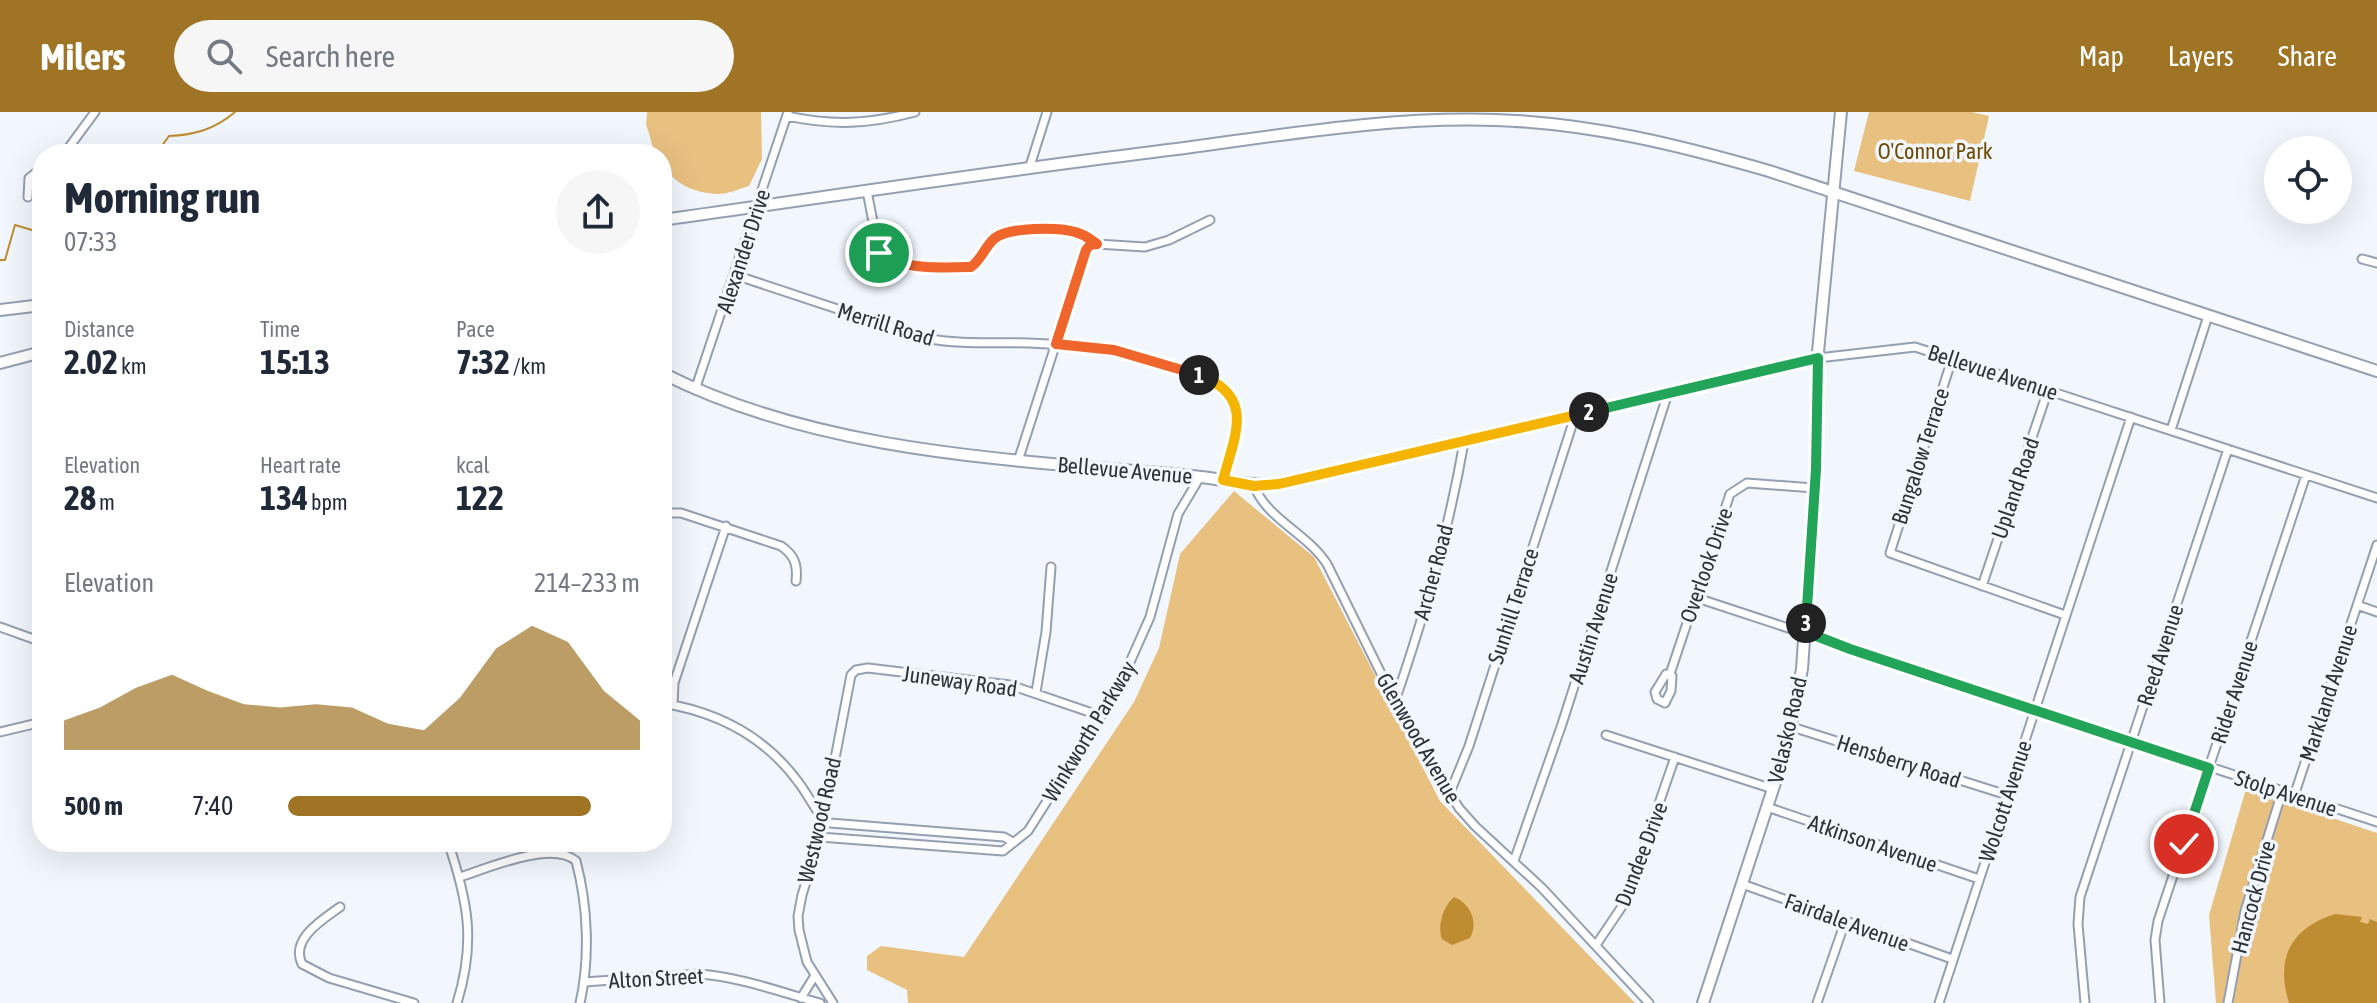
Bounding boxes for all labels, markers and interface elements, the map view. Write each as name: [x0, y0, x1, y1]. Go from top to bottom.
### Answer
search box: [174, 20, 734, 92]
icon: search: [202, 34, 246, 78]
text: Milers: [40, 35, 126, 78]
text: Search here: [266, 39, 395, 73]
text: Map: [2079, 40, 2124, 72]
text: Layers: [2168, 40, 2234, 72]
text: Share: [2278, 40, 2337, 72]
map controls: [2264, 136, 2352, 224]
button: locate: [2264, 136, 2352, 224]
park label: O'Connor Park: [1878, 138, 1993, 164]
button: share: [556, 170, 640, 254]
text: Morning run: [64, 172, 260, 222]
street label: Alexander Drive: [711, 186, 775, 316]
pin: [845, 219, 913, 287]
text: 07:33: [64, 227, 118, 257]
icon: arrive: [857, 231, 901, 275]
street label: Merrill Road: [835, 297, 937, 351]
text: Distance: [64, 316, 135, 342]
text: Time: [260, 316, 300, 342]
text: Pace: [456, 316, 495, 342]
street label: Bellevue Avenue: [1925, 339, 2061, 405]
text: 2.02: [64, 342, 118, 381]
text: 15:13: [260, 342, 330, 381]
text: 7:32: [456, 342, 510, 381]
text: km: [118, 353, 147, 379]
text: /km: [510, 353, 546, 379]
pin: 1: [1179, 355, 1219, 395]
text: 1: [1194, 362, 1204, 388]
street label: Bungalow Terrace: [1886, 384, 1954, 528]
pin: 2: [1569, 392, 1609, 432]
text: 2: [1584, 399, 1594, 425]
street label: Upland Road: [1986, 434, 2044, 542]
street label: Bellevue Avenue: [1057, 451, 1193, 489]
text: Elevation: [64, 452, 140, 478]
text: Heart rate: [260, 452, 341, 478]
text: kcal: [456, 452, 489, 478]
text: 28: [64, 478, 96, 517]
text: 134: [260, 478, 308, 517]
text: 122: [456, 478, 504, 517]
text: m: [96, 489, 115, 515]
text: bpm: [308, 489, 348, 515]
street label: Overlook Drive: [1674, 504, 1738, 626]
street label: Archer Road: [1408, 522, 1458, 622]
street label: Sunhill Terrace: [1482, 545, 1544, 667]
text: Elevation: [64, 568, 154, 598]
text: 214–233 m: [534, 568, 640, 598]
street label: Austin Avenue: [1563, 569, 1623, 687]
street label: Reed Avenue: [2131, 601, 2189, 709]
pin: 3: [1786, 603, 1826, 643]
text: 3: [1801, 610, 1811, 636]
street label: Markland Avenue: [2294, 621, 2362, 765]
street label: Rider Avenue: [2205, 637, 2263, 747]
street label: Winkworth Parkway: [1037, 656, 1141, 806]
street label: Juneway Road: [901, 660, 1019, 702]
street label: Glenwood Avenue: [1371, 668, 1467, 808]
street label: Velasko Road: [1762, 674, 1812, 786]
street label: Hensberry Road: [1834, 729, 1964, 793]
street label: Wolcott Avenue: [1973, 737, 2037, 865]
street label: Westwood Road: [792, 755, 846, 885]
street label: Stolp Avenue: [2232, 764, 2340, 822]
text: 500 m: [64, 791, 123, 821]
text: 7:40: [192, 791, 233, 821]
street label: Dundee Drive: [1609, 798, 1673, 910]
street label: Atkinson Avenue: [1805, 809, 1941, 877]
pin: [2150, 810, 2218, 878]
icon: check: [2162, 822, 2206, 866]
street label: Hancock Drive: [2225, 838, 2281, 956]
street label: Fairdale Avenue: [1781, 887, 1913, 957]
street label: Alton Street: [608, 963, 704, 993]

